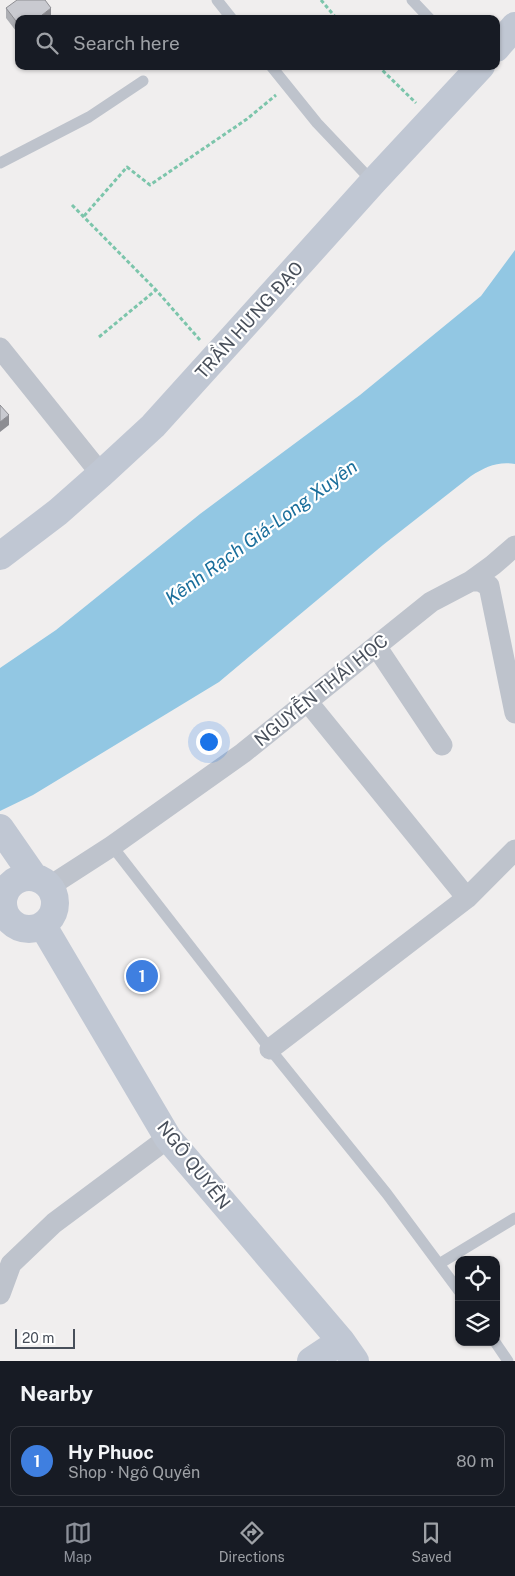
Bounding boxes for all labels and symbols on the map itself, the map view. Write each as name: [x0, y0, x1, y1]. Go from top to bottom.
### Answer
street label: TRẦN HƯNG ĐẠO: [189, 255, 307, 383]
water label: Kênh Rạch Giá-Long Xuyên: [161, 455, 361, 609]
street label: NGUYỄN THÁI HỌC: [248, 627, 392, 750]
your location: [196, 729, 222, 755]
pin: 1: [126, 957, 158, 995]
street label: NGÔ QUYỀN: [153, 1115, 237, 1213]
scale bar: [15, 1326, 75, 1349]

